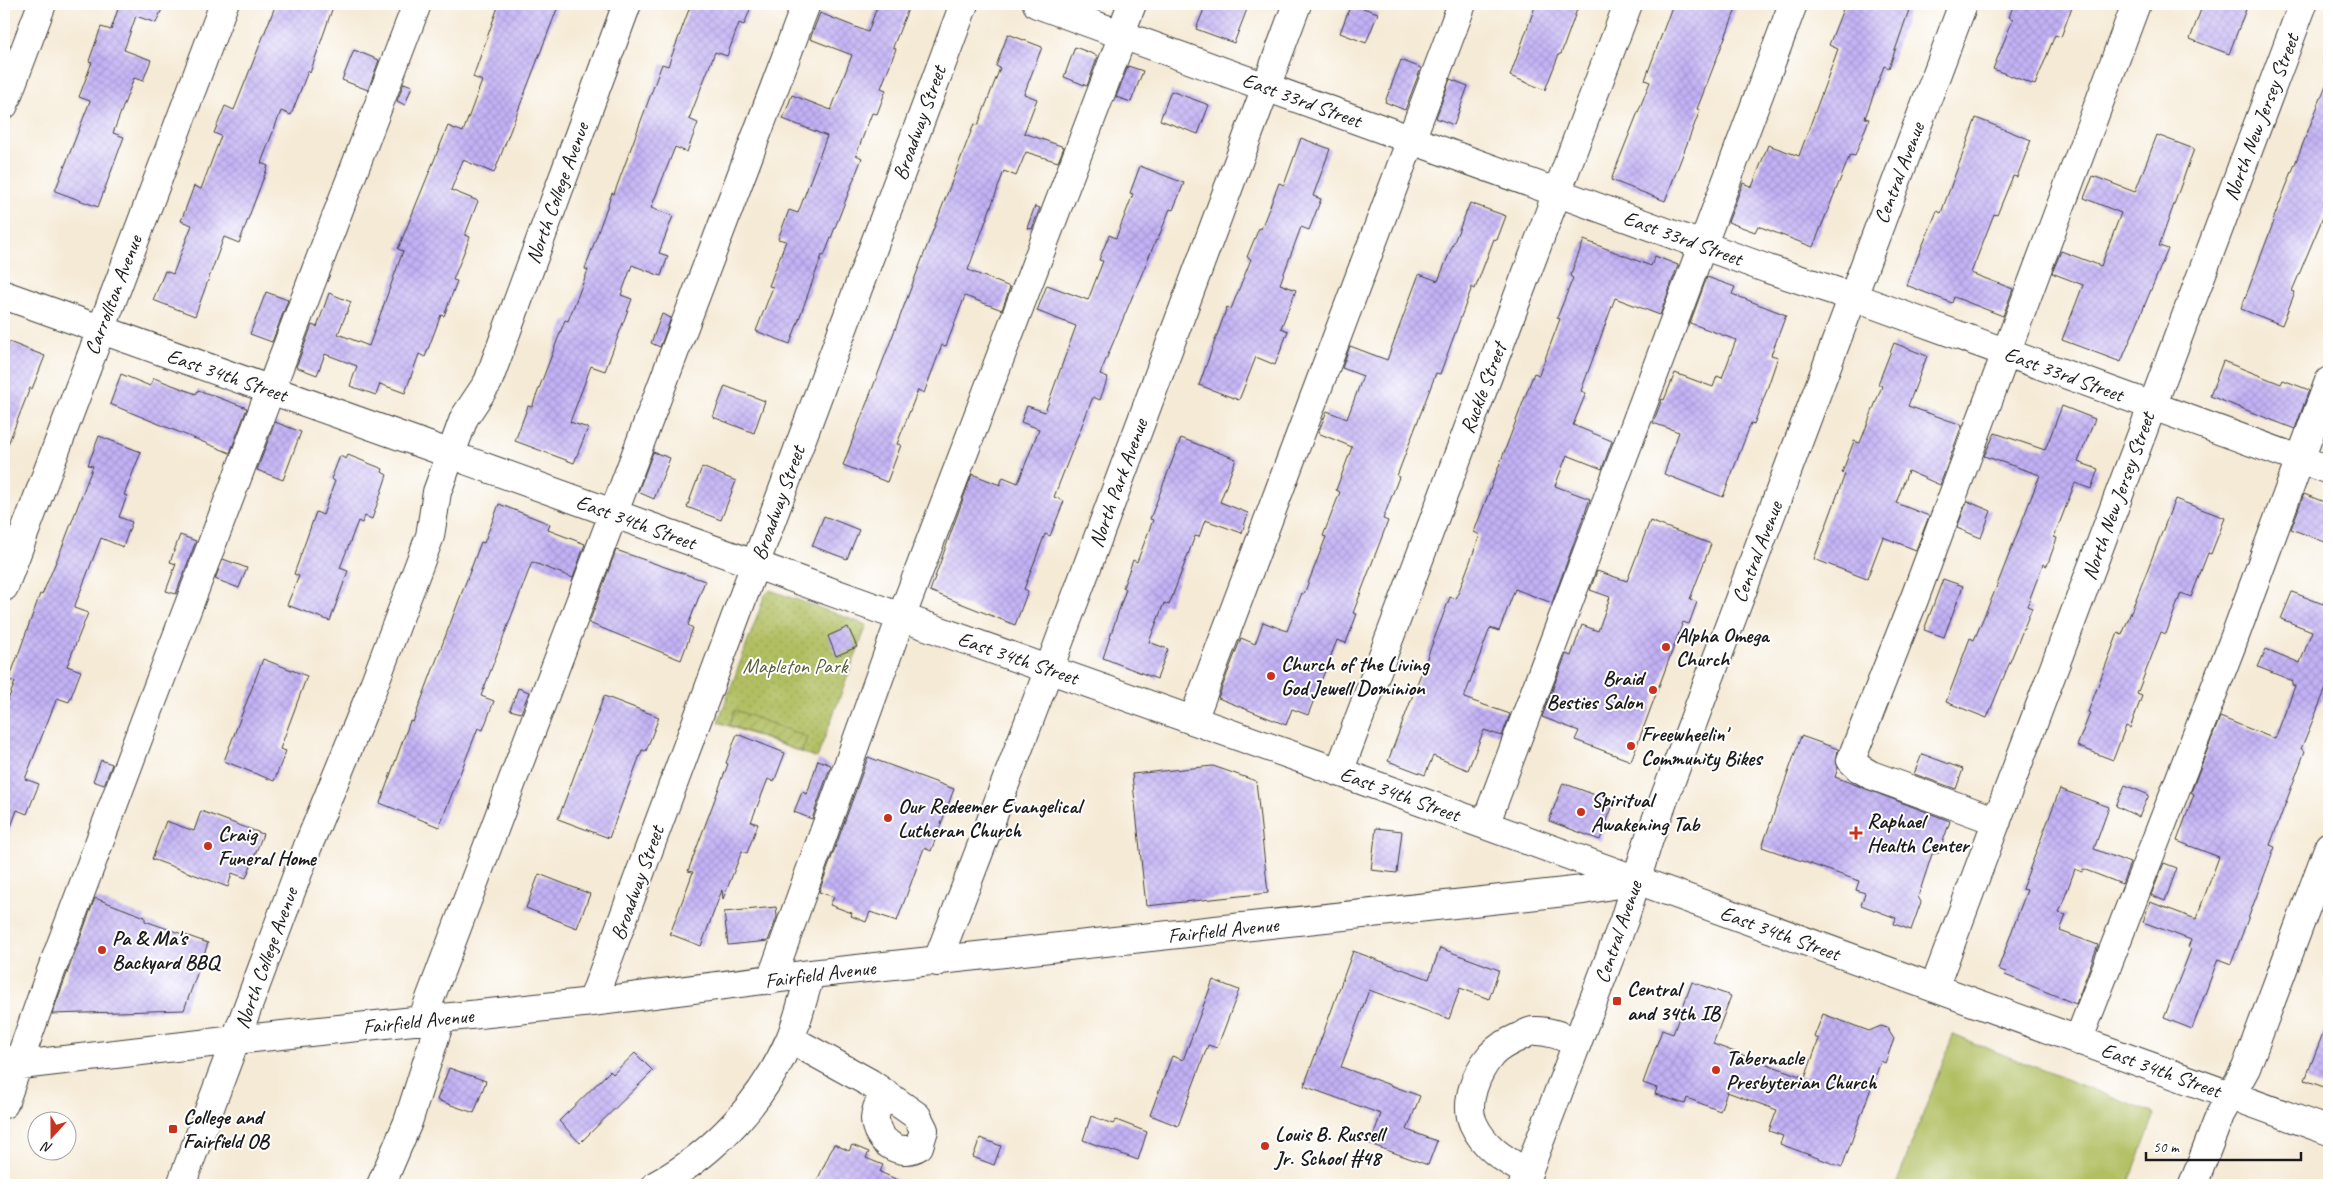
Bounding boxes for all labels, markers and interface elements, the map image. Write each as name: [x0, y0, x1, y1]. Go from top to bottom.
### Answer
street label: North New Jersey Street: [2217, 28, 2305, 204]
street label: Broadway Street: [886, 60, 952, 184]
street label: East 33rd Street: [1239, 66, 1367, 134]
street label: North College Avenue: [519, 117, 595, 267]
street label: Central Avenue: [1868, 118, 1931, 227]
street label: East 33rd Street: [1620, 204, 1748, 272]
street label: Carrollton Avenue: [78, 230, 148, 358]
street label: Ruckle Street: [1454, 336, 1513, 437]
street label: East 33rd Street: [2001, 340, 2129, 408]
street label: East 34th Street: [164, 342, 292, 408]
street label: North New Jersey Street: [2076, 407, 2161, 583]
street label: North Park Avenue: [1083, 414, 1154, 551]
street label: Broadway Street: [745, 440, 811, 564]
street label: East 34th Street: [573, 488, 701, 556]
street label: Central Avenue: [1726, 497, 1789, 606]
place label: Alpha Omega Church: [1676, 622, 1771, 672]
street label: East 34th Street: [955, 625, 1083, 691]
marker: Alpha Omega Church: [1660, 641, 1672, 653]
place label: Church of the Living God Jewell Dominion: [1281, 651, 1430, 701]
park label: Mapleton Park: [743, 653, 849, 679]
place label: Braid Besties Salon: [1547, 665, 1647, 715]
marker: Church of the Living God Jewell Dominion: [1265, 670, 1277, 682]
marker: Braid Besties Salon: [1647, 684, 1659, 696]
place label: Freewheelin' Community Bikes: [1641, 721, 1764, 772]
marker: Freewheelin' Community Bikes: [1625, 740, 1637, 752]
street label: East 34th Street: [1337, 760, 1465, 828]
place label: Spiritual Awakening Tab: [1591, 787, 1701, 837]
place label: Our Redeemer Evangelical Lutheran Church: [898, 793, 1085, 843]
marker: Spiritual Awakening Tab: [1575, 806, 1587, 818]
place label: Raphael Health Center: [1867, 808, 1971, 858]
marker: Our Redeemer Evangelical Lutheran Church: [882, 812, 894, 824]
street label: Broadway Street: [604, 820, 670, 944]
place label: Craig Funeral Home: [218, 821, 318, 871]
marker: Raphael Health Center: [1849, 826, 1863, 840]
marker: Craig Funeral Home: [202, 840, 214, 852]
street label: Central Avenue: [1588, 876, 1648, 986]
street label: North College Avenue: [228, 882, 304, 1032]
street label: East 34th Street: [1717, 899, 1845, 967]
street label: Fairfield Avenue: [1166, 911, 1281, 949]
place label: Pa & Ma's Backyard BBQ: [112, 925, 221, 975]
marker: Pa & Ma's Backyard BBQ: [96, 944, 108, 956]
street label: Fairfield Avenue: [763, 954, 878, 994]
place label: Central and 34th IB: [1627, 976, 1722, 1026]
marker: Central and 34th IB: [1611, 995, 1623, 1007]
street label: Fairfield Avenue: [361, 1002, 476, 1040]
street label: East 34th Street: [2098, 1036, 2226, 1104]
place label: Tabernacle Presbyterian Church: [1726, 1045, 1878, 1095]
marker: Tabernacle Presbyterian Church: [1710, 1064, 1722, 1076]
place label: College and Fairfield OB: [183, 1104, 271, 1154]
north arrow: [28, 1112, 78, 1162]
place label: Louis B. Russell Jr. School #48: [1273, 1121, 1388, 1171]
marker: College and Fairfield OB: [167, 1123, 179, 1135]
scale bar: [2146, 1129, 2300, 1161]
text: N: [38, 1137, 55, 1157]
text: 50 m: [2153, 1138, 2180, 1157]
marker: Louis B. Russell Jr. School #48: [1259, 1140, 1271, 1152]

